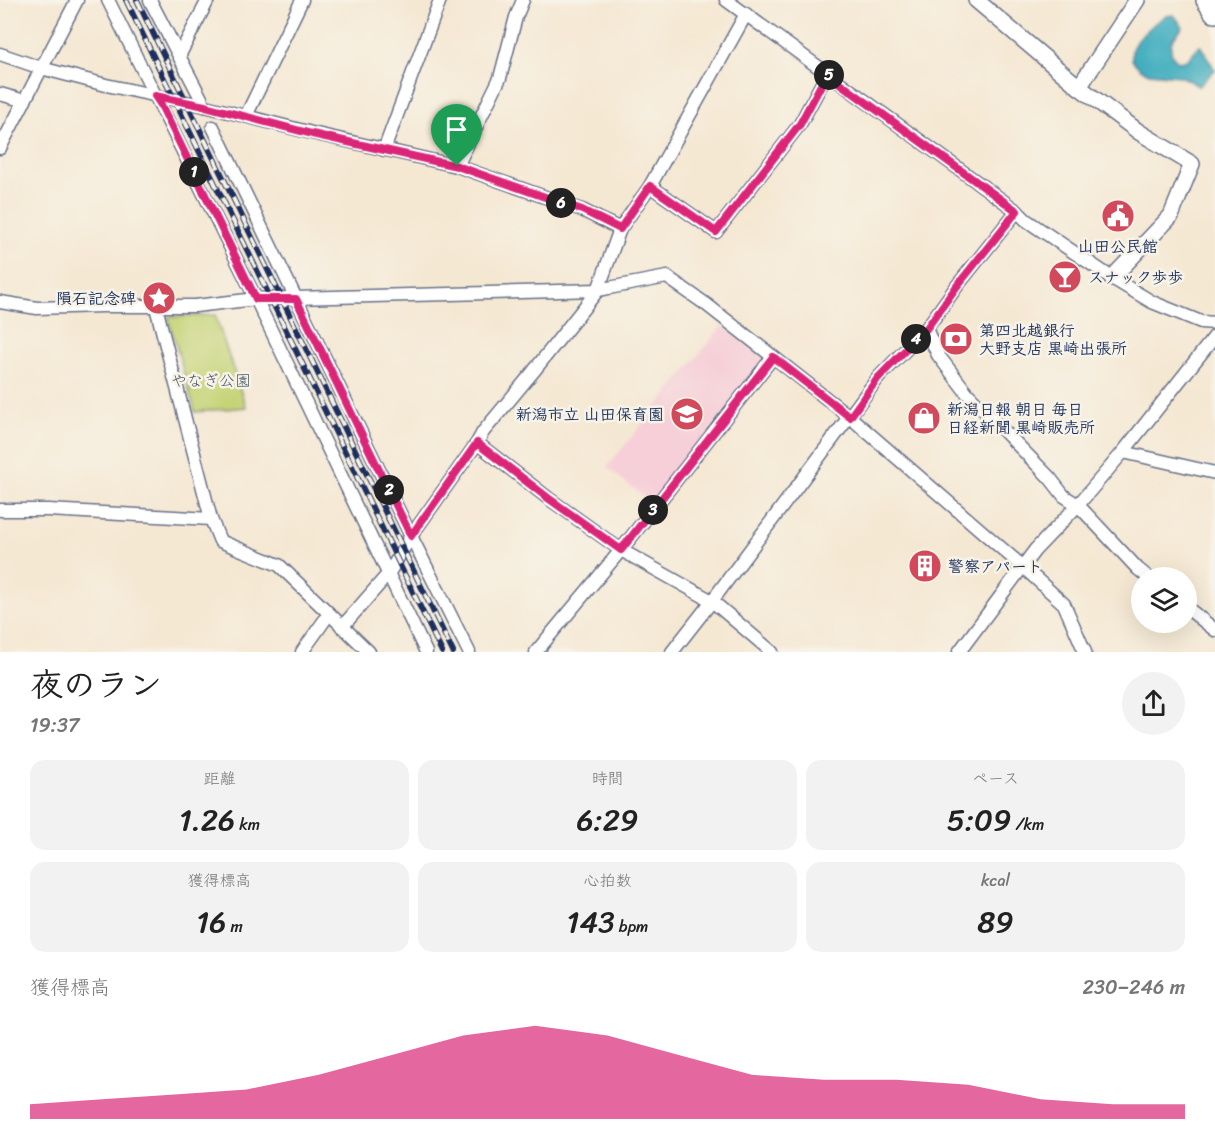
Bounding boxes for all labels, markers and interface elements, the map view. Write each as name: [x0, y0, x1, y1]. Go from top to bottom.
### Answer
pin: 5: [814, 60, 844, 90]
text: 5: [824, 60, 834, 89]
pin: [431, 104, 482, 166]
icon: arrive: [440, 113, 473, 146]
pin: 1: [179, 157, 209, 187]
text: 1: [191, 157, 197, 186]
pin: 6: [546, 188, 576, 218]
text: 6: [556, 188, 566, 217]
public building icon: 山田公民館: [1100, 198, 1136, 234]
place label: 山田公民館: [1078, 232, 1158, 261]
bar icon: スナック歩歩: [1047, 259, 1083, 295]
place label: スナック歩歩: [1088, 263, 1184, 292]
place icon: 隕石記念碑: [141, 280, 177, 316]
place label: 隕石記念碑: [56, 284, 136, 313]
place label: 第四北越銀行 大野支店 黒崎出張所: [979, 316, 1127, 363]
bank icon: 第四北越銀行 大野支店 黒崎出張所: [938, 321, 974, 357]
pin: 4: [901, 324, 931, 354]
text: 4: [911, 324, 921, 353]
park label: やなぎ公園: [171, 366, 251, 395]
place label: 新潟日報 朝日 毎日 日経新聞 黒崎販売所: [947, 395, 1095, 442]
school or university icon: 新潟市立 山田保育園: [669, 396, 705, 432]
place label: 新潟市立 山田保育園: [516, 400, 664, 429]
shop icon: 新潟日報 朝日 毎日 日経新聞 黒崎販売所: [906, 400, 942, 436]
pin: 2: [374, 475, 404, 505]
text: 2: [384, 475, 394, 504]
pin: 3: [638, 495, 668, 525]
text: 3: [649, 495, 657, 524]
building icon: 警察アパート: [907, 548, 943, 584]
place label: 警察アパート: [948, 552, 1043, 581]
map controls: [1131, 567, 1197, 633]
button: layers: [1131, 567, 1197, 633]
text: 夜のラン: [30, 656, 162, 714]
button: share: [1122, 672, 1185, 735]
text: 19:37: [30, 708, 79, 743]
text: 距離: [203, 764, 236, 793]
text: 時間: [591, 764, 624, 793]
text: ペース: [972, 764, 1019, 793]
text: 1.26: [179, 793, 235, 847]
text: 6:29: [577, 793, 638, 847]
text: 5:09: [947, 793, 1011, 847]
text: km: [235, 810, 260, 839]
text: /km: [1011, 810, 1044, 839]
text: 獲得標高: [187, 866, 252, 895]
text: 心拍数: [583, 866, 632, 895]
text: kcal: [981, 866, 1010, 895]
text: 16: [196, 895, 226, 949]
text: 143: [567, 895, 615, 949]
text: 89: [977, 895, 1014, 949]
text: m: [226, 912, 243, 941]
text: bpm: [615, 912, 648, 941]
text: 獲得標高: [30, 970, 110, 1005]
text: 230–246 m: [1083, 970, 1185, 1005]

